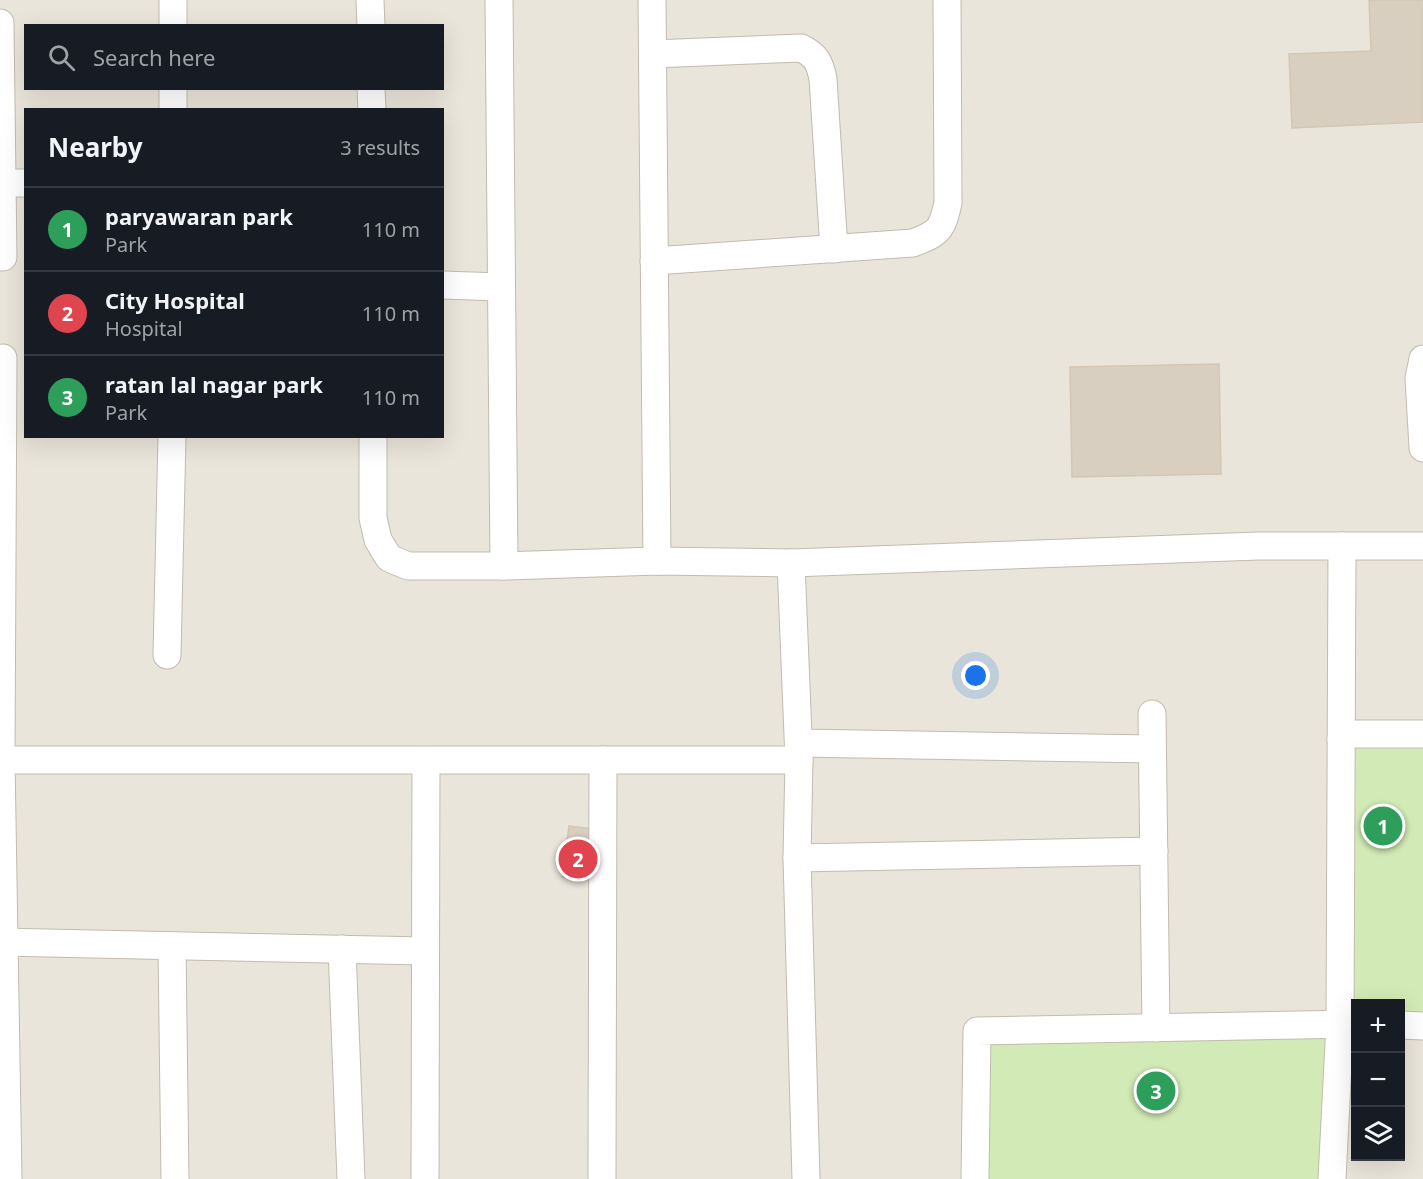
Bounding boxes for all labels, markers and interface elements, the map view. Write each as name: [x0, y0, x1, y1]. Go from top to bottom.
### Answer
search box: [24, 24, 444, 90]
icon: search: [45, 41, 78, 74]
text: Search here: [93, 42, 215, 72]
text: Nearby: [48, 129, 143, 165]
text: 3 results: [340, 134, 420, 161]
text: paryawaran park: [105, 201, 293, 231]
text: 1: [62, 216, 73, 243]
text: 110 m: [362, 216, 420, 243]
text: Park: [105, 231, 147, 258]
text: City Hospital: [105, 285, 245, 315]
text: 2: [62, 300, 73, 327]
text: 110 m: [362, 300, 420, 327]
text: Hospital: [105, 315, 183, 342]
text: ratan lal nagar park: [105, 369, 323, 399]
text: 3: [62, 384, 73, 411]
text: 110 m: [362, 384, 420, 411]
text: Park: [105, 399, 147, 426]
your location: [961, 661, 990, 690]
pin: 1: [1364, 804, 1402, 848]
pin: 2: [558, 836, 598, 882]
map controls: [1351, 999, 1405, 1161]
button: +: [1351, 999, 1405, 1053]
button: −: [1351, 1053, 1405, 1107]
pin: 3: [1136, 1068, 1176, 1114]
button: layers: [1351, 1107, 1405, 1161]

